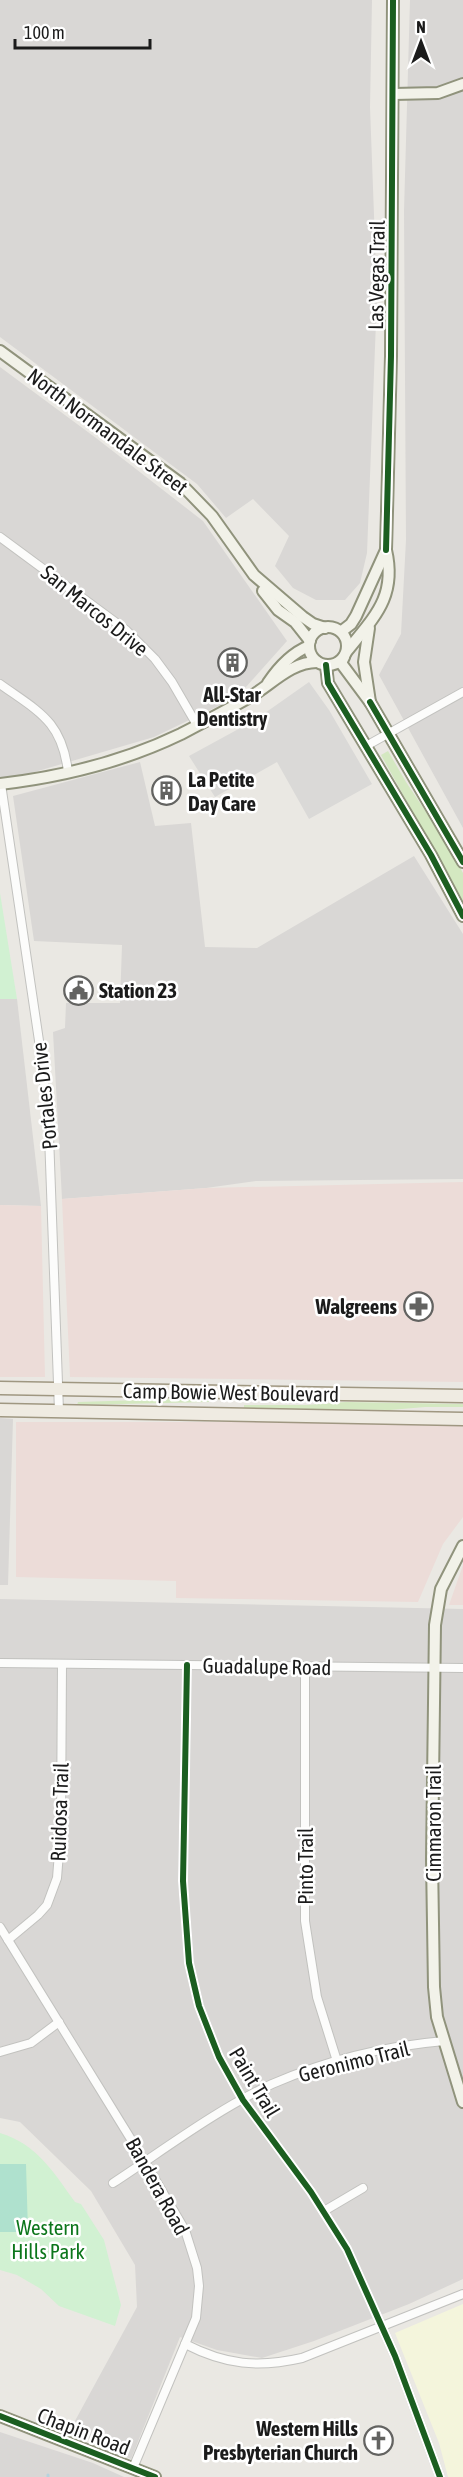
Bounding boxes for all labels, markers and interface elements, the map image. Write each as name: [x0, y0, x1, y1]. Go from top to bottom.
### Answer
scale bar: [15, 12, 150, 50]
north arrow: [391, 12, 451, 72]
text: N: [416, 18, 426, 36]
text: 100 m: [24, 22, 65, 43]
street label: Las Vegas Trail: [363, 219, 389, 330]
street label: North Normandale Street: [23, 363, 193, 499]
street label: San Marcos Drive: [37, 560, 153, 660]
building icon: All-Star Dentistry: [216, 647, 248, 679]
place label: All-Star Dentistry: [197, 682, 268, 730]
place label: La Petite Day Care: [188, 767, 256, 815]
building icon: La Petite Day Care: [151, 775, 183, 807]
public building icon: Station 23: [62, 974, 94, 1006]
place label: Station 23: [99, 978, 177, 1002]
street label: Portales Drive: [26, 1041, 62, 1151]
pharmacy icon: Walgreens: [402, 1290, 434, 1322]
place label: Walgreens: [315, 1294, 398, 1318]
street label: Camp Bowie West Boulevard: [123, 1378, 339, 1406]
street label: Guadalupe Road: [202, 1653, 332, 1679]
street label: Ruidosa Trail: [45, 1762, 73, 1862]
street label: Cimmaron Trail: [421, 1764, 445, 1882]
street label: Pinto Trail: [293, 1827, 317, 1905]
street label: Geronimo Trail: [296, 2036, 412, 2086]
street label: Paint Trail: [225, 2043, 285, 2122]
street label: Bandera Road: [121, 2133, 195, 2239]
park label: Western Hills Park: [11, 2215, 85, 2263]
street label: Chapin Road: [34, 2402, 134, 2460]
place label: Western Hills Presbyterian Church: [203, 2416, 359, 2464]
church icon: Western Hills Presbyterian Church: [363, 2424, 395, 2456]

